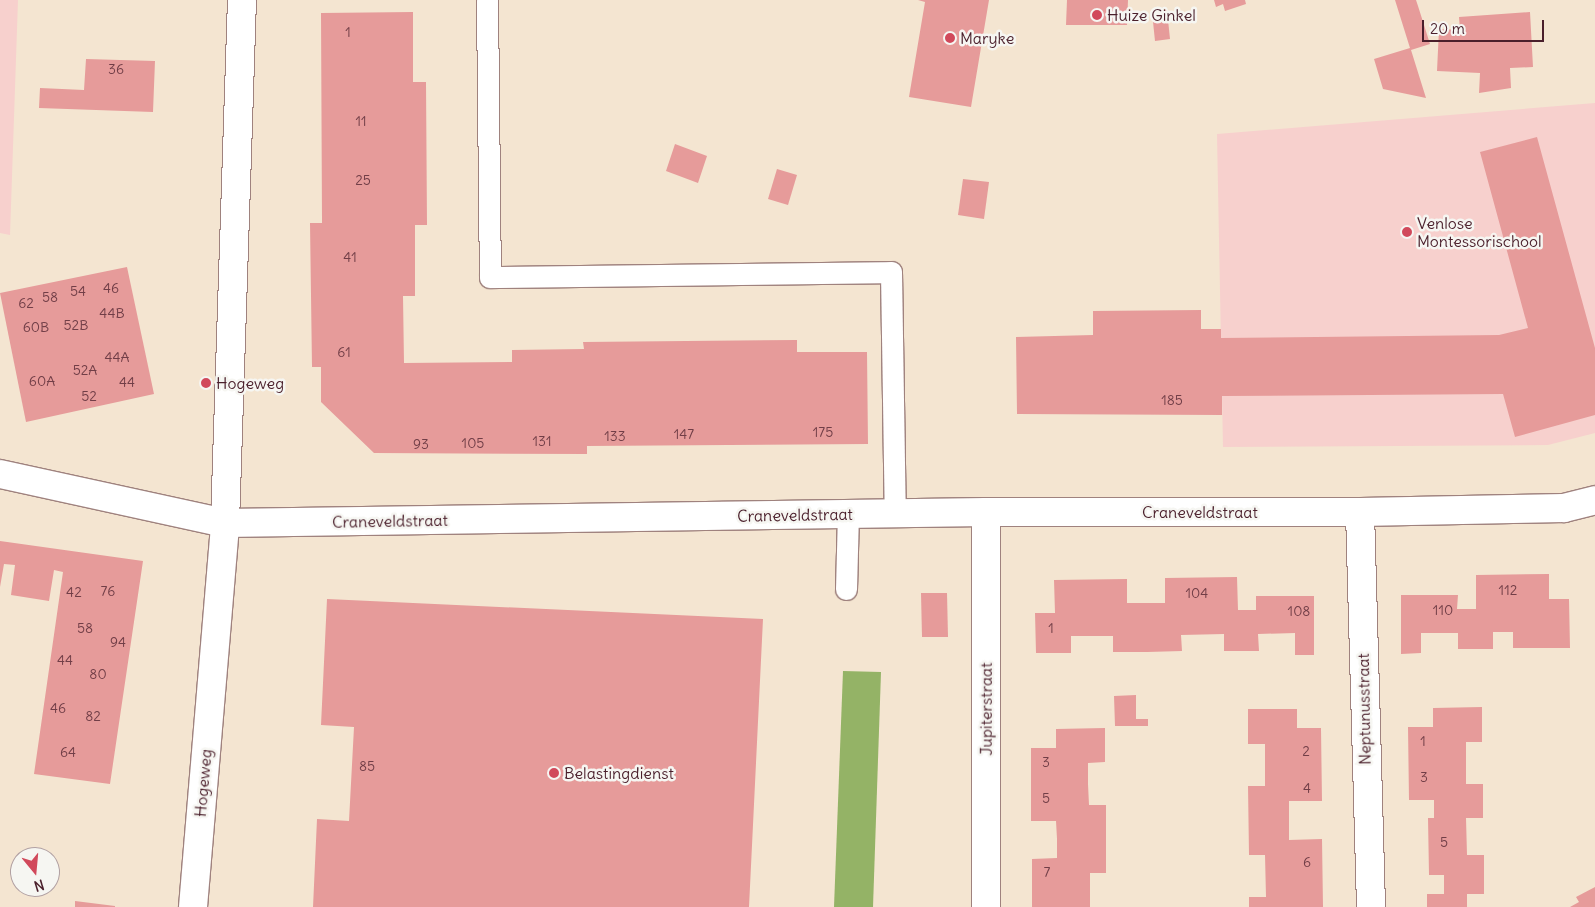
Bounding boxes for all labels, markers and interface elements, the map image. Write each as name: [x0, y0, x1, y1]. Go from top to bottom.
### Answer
place label: Huize Ginkel: [1107, 5, 1196, 25]
marker: Huize Ginkel: [1091, 9, 1103, 21]
scale bar: [1425, 10, 1548, 42]
text: 20 m: [1430, 19, 1465, 38]
house number: 1: [345, 24, 351, 40]
place label: Maryke: [960, 28, 1014, 48]
marker: Maryke: [944, 32, 956, 44]
house number: 36: [108, 61, 124, 77]
house number: 11: [355, 113, 367, 129]
house number: 25: [355, 172, 371, 188]
place label: Venlose Montessorischool: [1417, 213, 1542, 251]
marker: Venlose Montessorischool: [1401, 226, 1413, 238]
house number: 41: [343, 249, 357, 265]
house number: 46: [103, 280, 119, 296]
house number: 54: [70, 283, 86, 299]
house number: 58: [42, 289, 58, 305]
house number: 62: [18, 295, 34, 311]
house number: 44B: [99, 305, 125, 321]
house number: 52B: [64, 317, 88, 333]
house number: 60B: [23, 319, 49, 335]
house number: 61: [337, 344, 351, 360]
house number: 44A: [104, 349, 130, 365]
house number: 52A: [73, 362, 97, 378]
house number: 60A: [29, 373, 55, 389]
place label: Hogeweg: [216, 373, 284, 393]
house number: 44: [119, 374, 135, 390]
marker: Hogeweg: [200, 377, 212, 389]
house number: 52: [81, 388, 97, 404]
house number: 185: [1161, 392, 1183, 408]
house number: 175: [813, 424, 833, 440]
house number: 147: [674, 426, 694, 442]
house number: 133: [604, 428, 626, 444]
house number: 131: [533, 433, 551, 449]
house number: 105: [462, 435, 484, 451]
house number: 93: [413, 436, 429, 452]
street label: Craneveldstraat: [1142, 502, 1258, 522]
street label: Craneveldstraat: [737, 504, 853, 526]
street label: Craneveldstraat: [332, 510, 448, 532]
house number: 112: [1499, 582, 1517, 598]
house number: 76: [101, 583, 115, 599]
house number: 42: [66, 584, 82, 600]
house number: 104: [1186, 585, 1208, 601]
house number: 110: [1433, 602, 1453, 618]
house number: 108: [1288, 603, 1310, 619]
house number: 58: [77, 620, 93, 636]
house number: 1: [1048, 620, 1054, 636]
house number: 94: [110, 634, 126, 650]
house number: 44: [57, 652, 73, 668]
street label: Neptunusstraat: [1353, 653, 1375, 765]
street label: Jupiterstraat: [976, 662, 996, 756]
house number: 80: [89, 666, 107, 682]
house number: 46: [50, 700, 66, 716]
house number: 82: [85, 708, 101, 724]
house number: 1: [1420, 733, 1426, 749]
house number: 2: [1302, 743, 1310, 759]
house number: 64: [60, 744, 76, 760]
street label: Hogeweg: [190, 748, 216, 818]
house number: 3: [1042, 754, 1050, 770]
house number: 85: [359, 758, 375, 774]
place label: Belastingdienst: [564, 763, 674, 783]
marker: Belastingdienst: [548, 767, 560, 779]
house number: 3: [1420, 769, 1428, 785]
house number: 4: [1303, 780, 1311, 796]
house number: 5: [1042, 790, 1050, 806]
house number: 5: [1440, 834, 1448, 850]
north arrow: [10, 847, 60, 897]
house number: 6: [1303, 854, 1311, 870]
house number: 7: [1044, 864, 1050, 880]
text: N: [32, 875, 46, 895]

